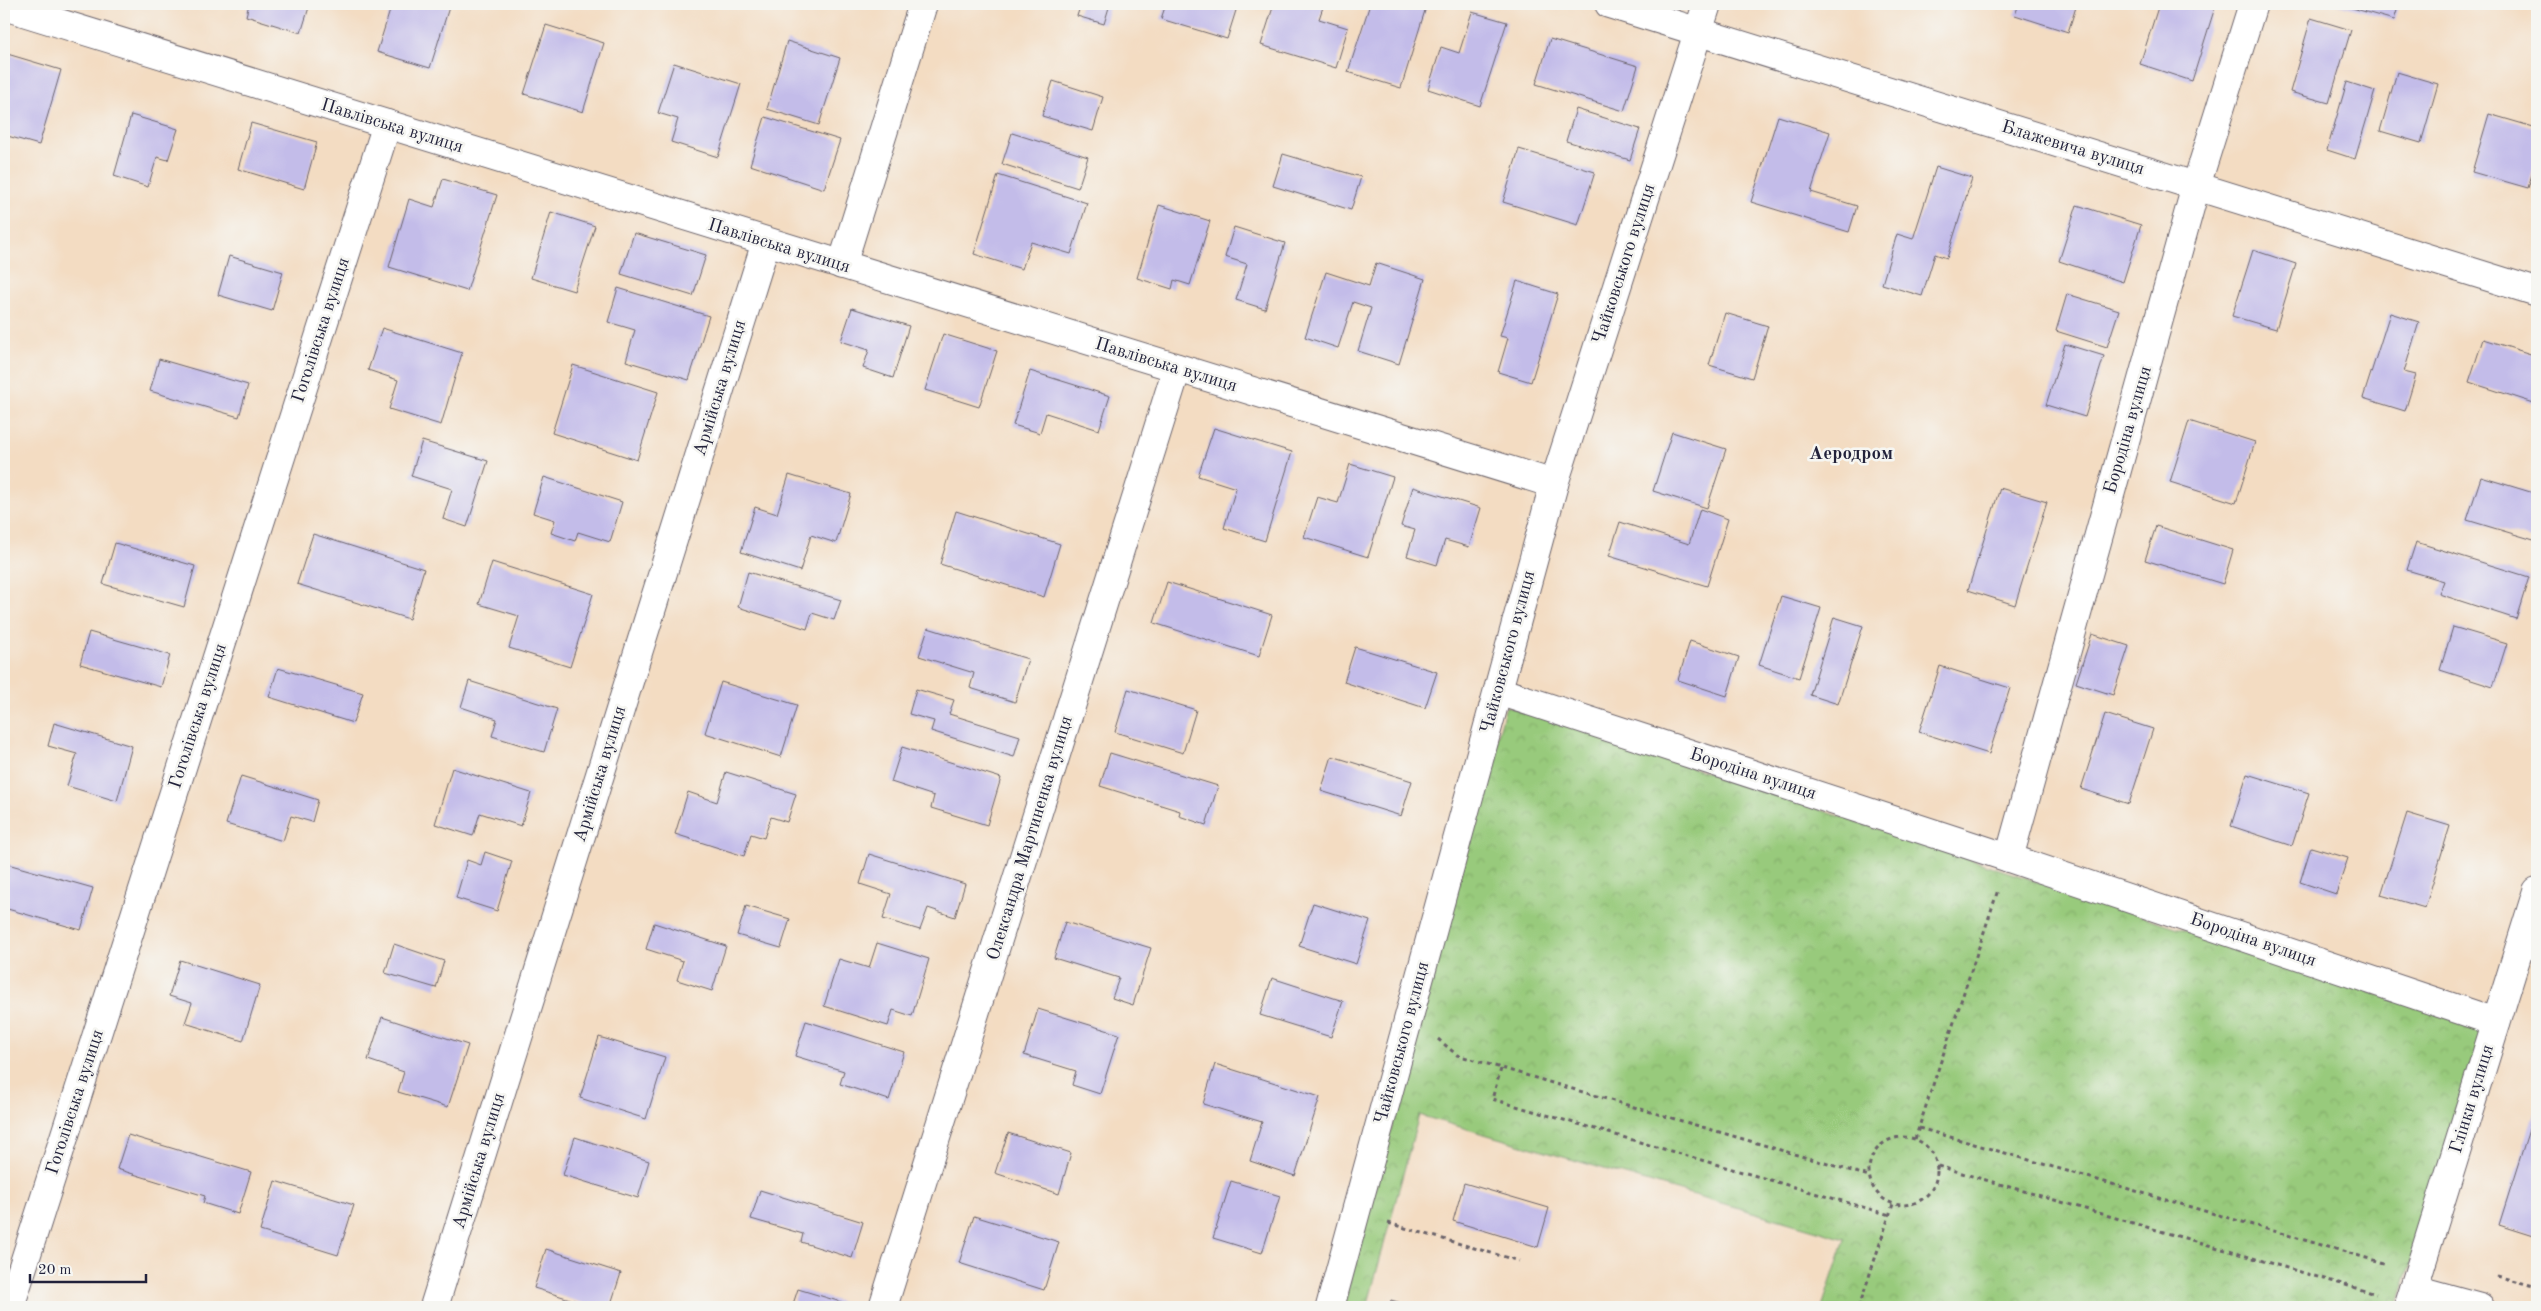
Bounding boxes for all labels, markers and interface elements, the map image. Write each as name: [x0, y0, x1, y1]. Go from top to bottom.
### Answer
street label: Павлівська вулиця: [319, 96, 465, 156]
street label: Блажевича вулиця: [1999, 118, 2147, 178]
street label: Чайковського вулиця: [1590, 181, 1658, 347]
street label: Павлівська вулиця: [706, 216, 852, 276]
street label: Гоголівська вулиця: [289, 255, 353, 405]
street label: Армійська вулиця: [691, 318, 749, 458]
street label: Павлівська вулиця: [1093, 335, 1239, 395]
street label: Бородіна вулиця: [2101, 364, 2155, 496]
district label: Аеродром: [1809, 445, 1893, 464]
street label: Чайковського вулиця: [1478, 569, 1538, 735]
street label: Гоголівська вулиця: [166, 641, 230, 791]
street label: Армійська вулиця: [571, 704, 629, 844]
street label: Олександра Мартиненка вулиця: [984, 714, 1076, 962]
street label: Бородіна вулиця: [1687, 745, 1819, 803]
street label: Бородіна вулиця: [2188, 910, 2318, 970]
street label: Чайковського вулиця: [1372, 960, 1432, 1126]
street label: Гоголівська вулиця: [43, 1027, 107, 1177]
street label: Глінки вулиця: [2447, 1042, 2497, 1156]
street label: Армійська вулиця: [450, 1091, 508, 1231]
scale bar: [30, 1251, 146, 1283]
text: 20 m: [38, 1263, 72, 1278]

